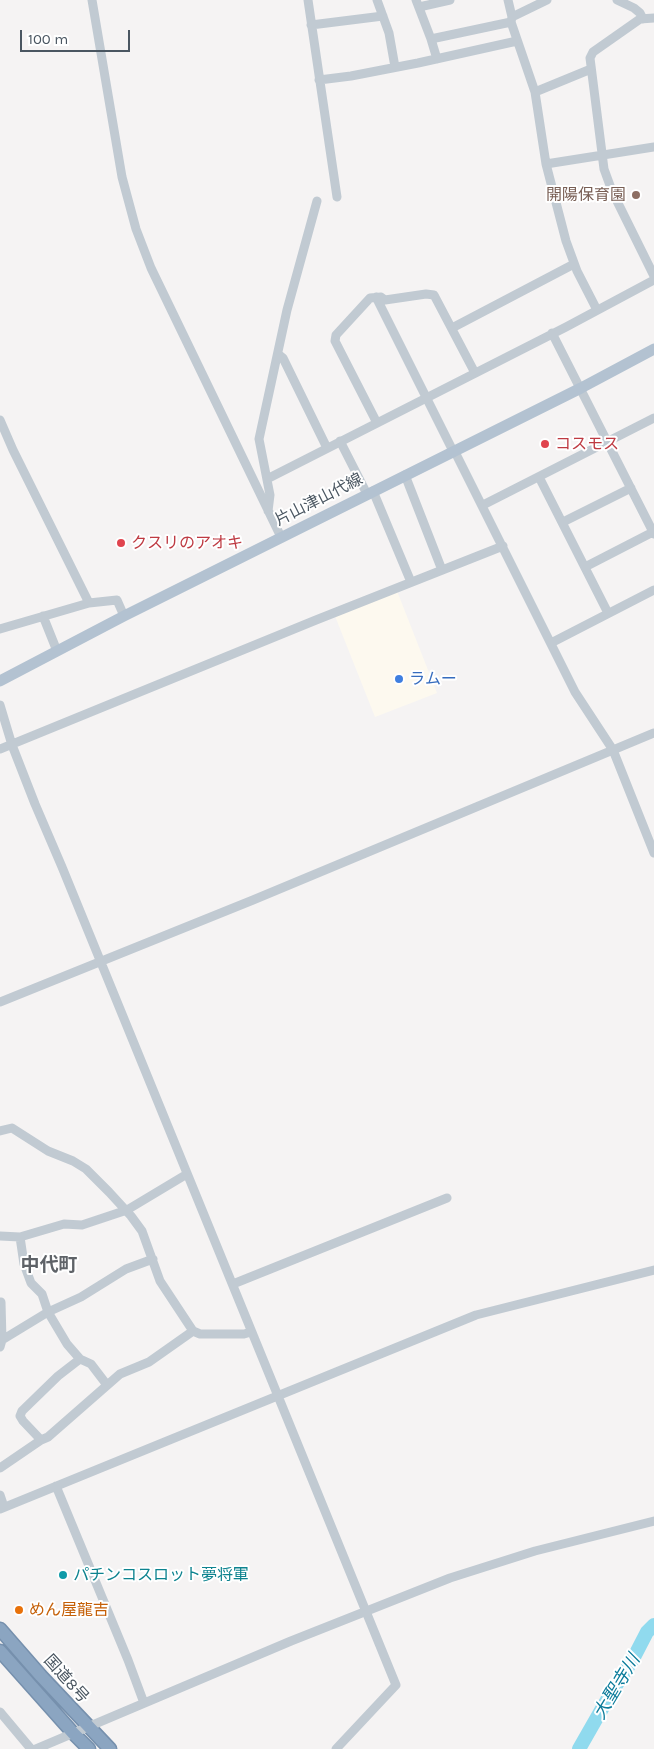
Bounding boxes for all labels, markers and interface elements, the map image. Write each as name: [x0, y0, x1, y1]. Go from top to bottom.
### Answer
scale bar: [22, 20, 132, 52]
text: 100 m: [28, 30, 68, 48]
place label: 開陽保育園: [546, 185, 626, 205]
marker: 開陽保育園: [630, 189, 642, 201]
place label: コスモス: [555, 434, 619, 454]
marker: コスモス: [539, 438, 551, 450]
street label: 片山津山代線: [272, 470, 366, 530]
place label: クスリのアオキ: [131, 533, 243, 553]
marker: クスリのアオキ: [115, 537, 127, 549]
place label: ラムー: [409, 669, 457, 689]
marker: ラムー: [393, 673, 405, 685]
district label: 中代町: [21, 1255, 77, 1277]
place label: パチンコスロット夢将軍: [73, 1565, 249, 1585]
marker: パチンコスロット夢将軍: [57, 1569, 69, 1581]
place label: めん屋龍吉: [29, 1600, 109, 1620]
marker: めん屋龍吉: [13, 1604, 25, 1616]
street label: 国道8号: [40, 1651, 92, 1707]
water label: 大聖寺川: [589, 1651, 645, 1723]

